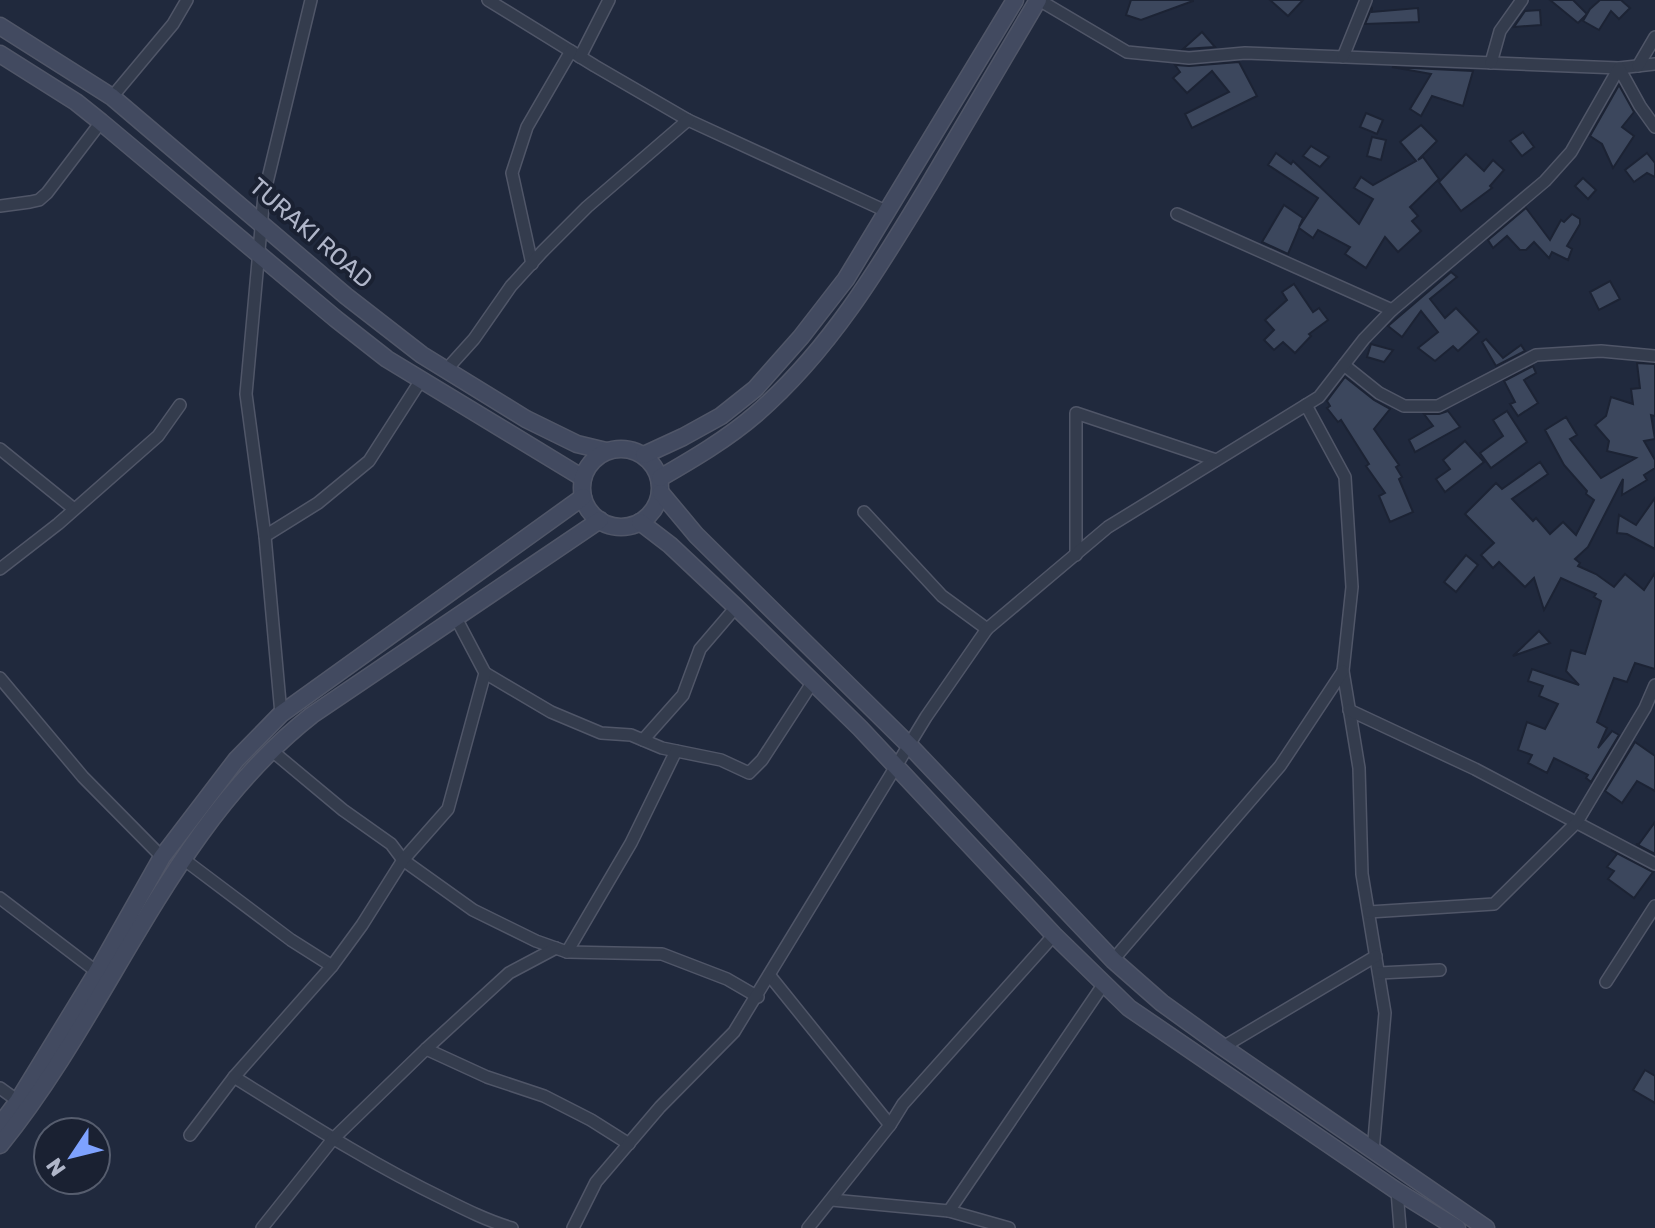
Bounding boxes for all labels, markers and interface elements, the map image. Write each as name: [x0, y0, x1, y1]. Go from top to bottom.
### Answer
street label: TURAKI ROAD: [244, 172, 378, 294]
north arrow: [32, 1116, 112, 1196]
text: N: [40, 1153, 72, 1181]

